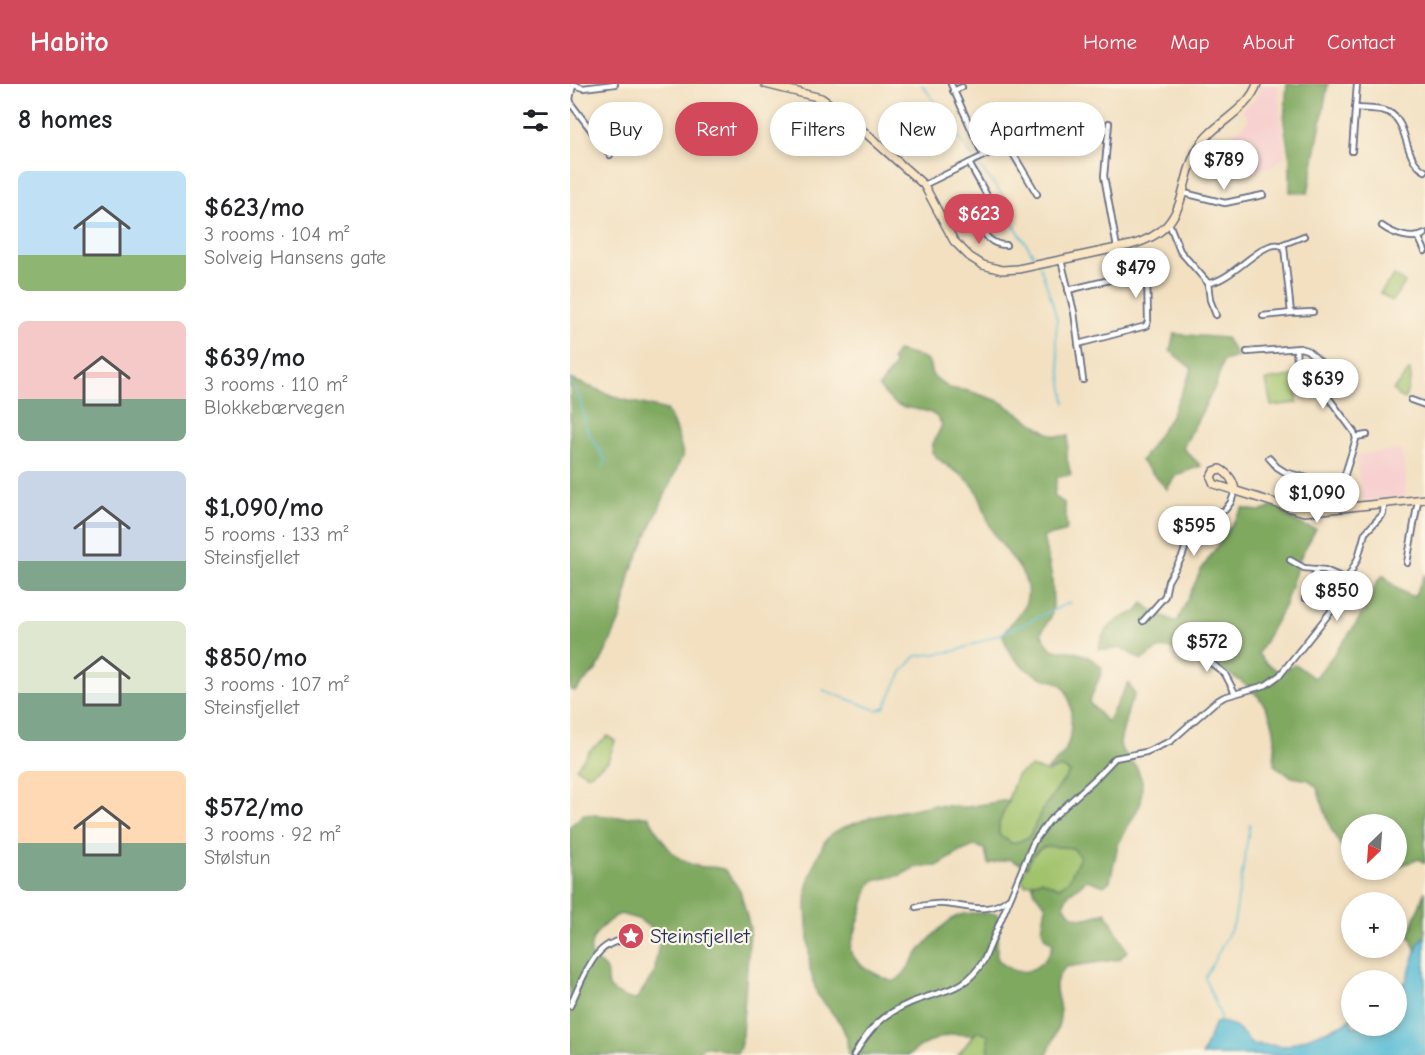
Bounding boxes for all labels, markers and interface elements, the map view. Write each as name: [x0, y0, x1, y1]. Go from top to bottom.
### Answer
text: Habito: [30, 26, 109, 58]
text: Home: [1083, 30, 1137, 54]
text: Map: [1170, 30, 1210, 54]
text: About: [1243, 30, 1294, 54]
text: Contact: [1327, 30, 1395, 54]
chip: Buy: [588, 102, 663, 156]
chip: Rent: [675, 102, 758, 156]
chip: Filters: [770, 102, 866, 156]
chip: New: [878, 102, 957, 156]
chip: Apartment: [969, 102, 1105, 156]
icon: filters: [519, 104, 552, 137]
text: 8 homes: [18, 105, 112, 135]
pin: $789: [1188, 140, 1260, 191]
text: $789: [1203, 148, 1245, 171]
text: $623/mo: [204, 193, 305, 223]
pin: $623: [943, 194, 1015, 245]
icon: home: [66, 195, 138, 267]
text: $623: [958, 202, 1000, 225]
text: 3 rooms · 104 m²: [204, 223, 349, 246]
text: Solveig Hansens gate: [204, 246, 386, 269]
pin: $479: [1100, 248, 1172, 299]
text: $479: [1116, 256, 1156, 279]
text: $639/mo: [204, 343, 305, 373]
icon: home: [66, 345, 138, 417]
pin: $639: [1287, 359, 1359, 410]
text: $639: [1302, 367, 1344, 390]
text: 3 rooms · 110 m²: [204, 373, 348, 396]
text: Blokkebærvegen: [204, 396, 345, 419]
pin: $1,090: [1268, 473, 1366, 524]
text: $1,090: [1288, 481, 1346, 504]
text: $1,090/mo: [204, 493, 324, 523]
icon: home: [66, 495, 138, 567]
pin: $595: [1158, 506, 1230, 557]
text: $595: [1172, 514, 1216, 537]
text: 5 rooms · 133 m²: [204, 523, 348, 546]
text: Steinsfjellet: [204, 546, 299, 569]
pin: $850: [1301, 571, 1373, 622]
text: $850: [1315, 579, 1359, 602]
pin: $572: [1171, 622, 1243, 673]
text: $572: [1186, 630, 1228, 653]
text: $850/mo: [204, 643, 307, 673]
icon: home: [66, 645, 138, 717]
text: 3 rooms · 107 m²: [204, 673, 349, 696]
text: Steinsfjellet: [204, 696, 299, 719]
text: $572/mo: [204, 793, 304, 823]
icon: home: [66, 795, 138, 867]
north arrow: [1341, 814, 1407, 880]
map controls: [1341, 814, 1407, 1036]
text: 3 rooms · 92 m²: [204, 823, 341, 846]
text: Stølstun: [204, 846, 270, 869]
button: +: [1341, 892, 1407, 958]
place icon: Steinsfjellet: [616, 921, 646, 951]
place label: Steinsfjellet: [650, 924, 751, 948]
button: −: [1341, 970, 1407, 1036]

